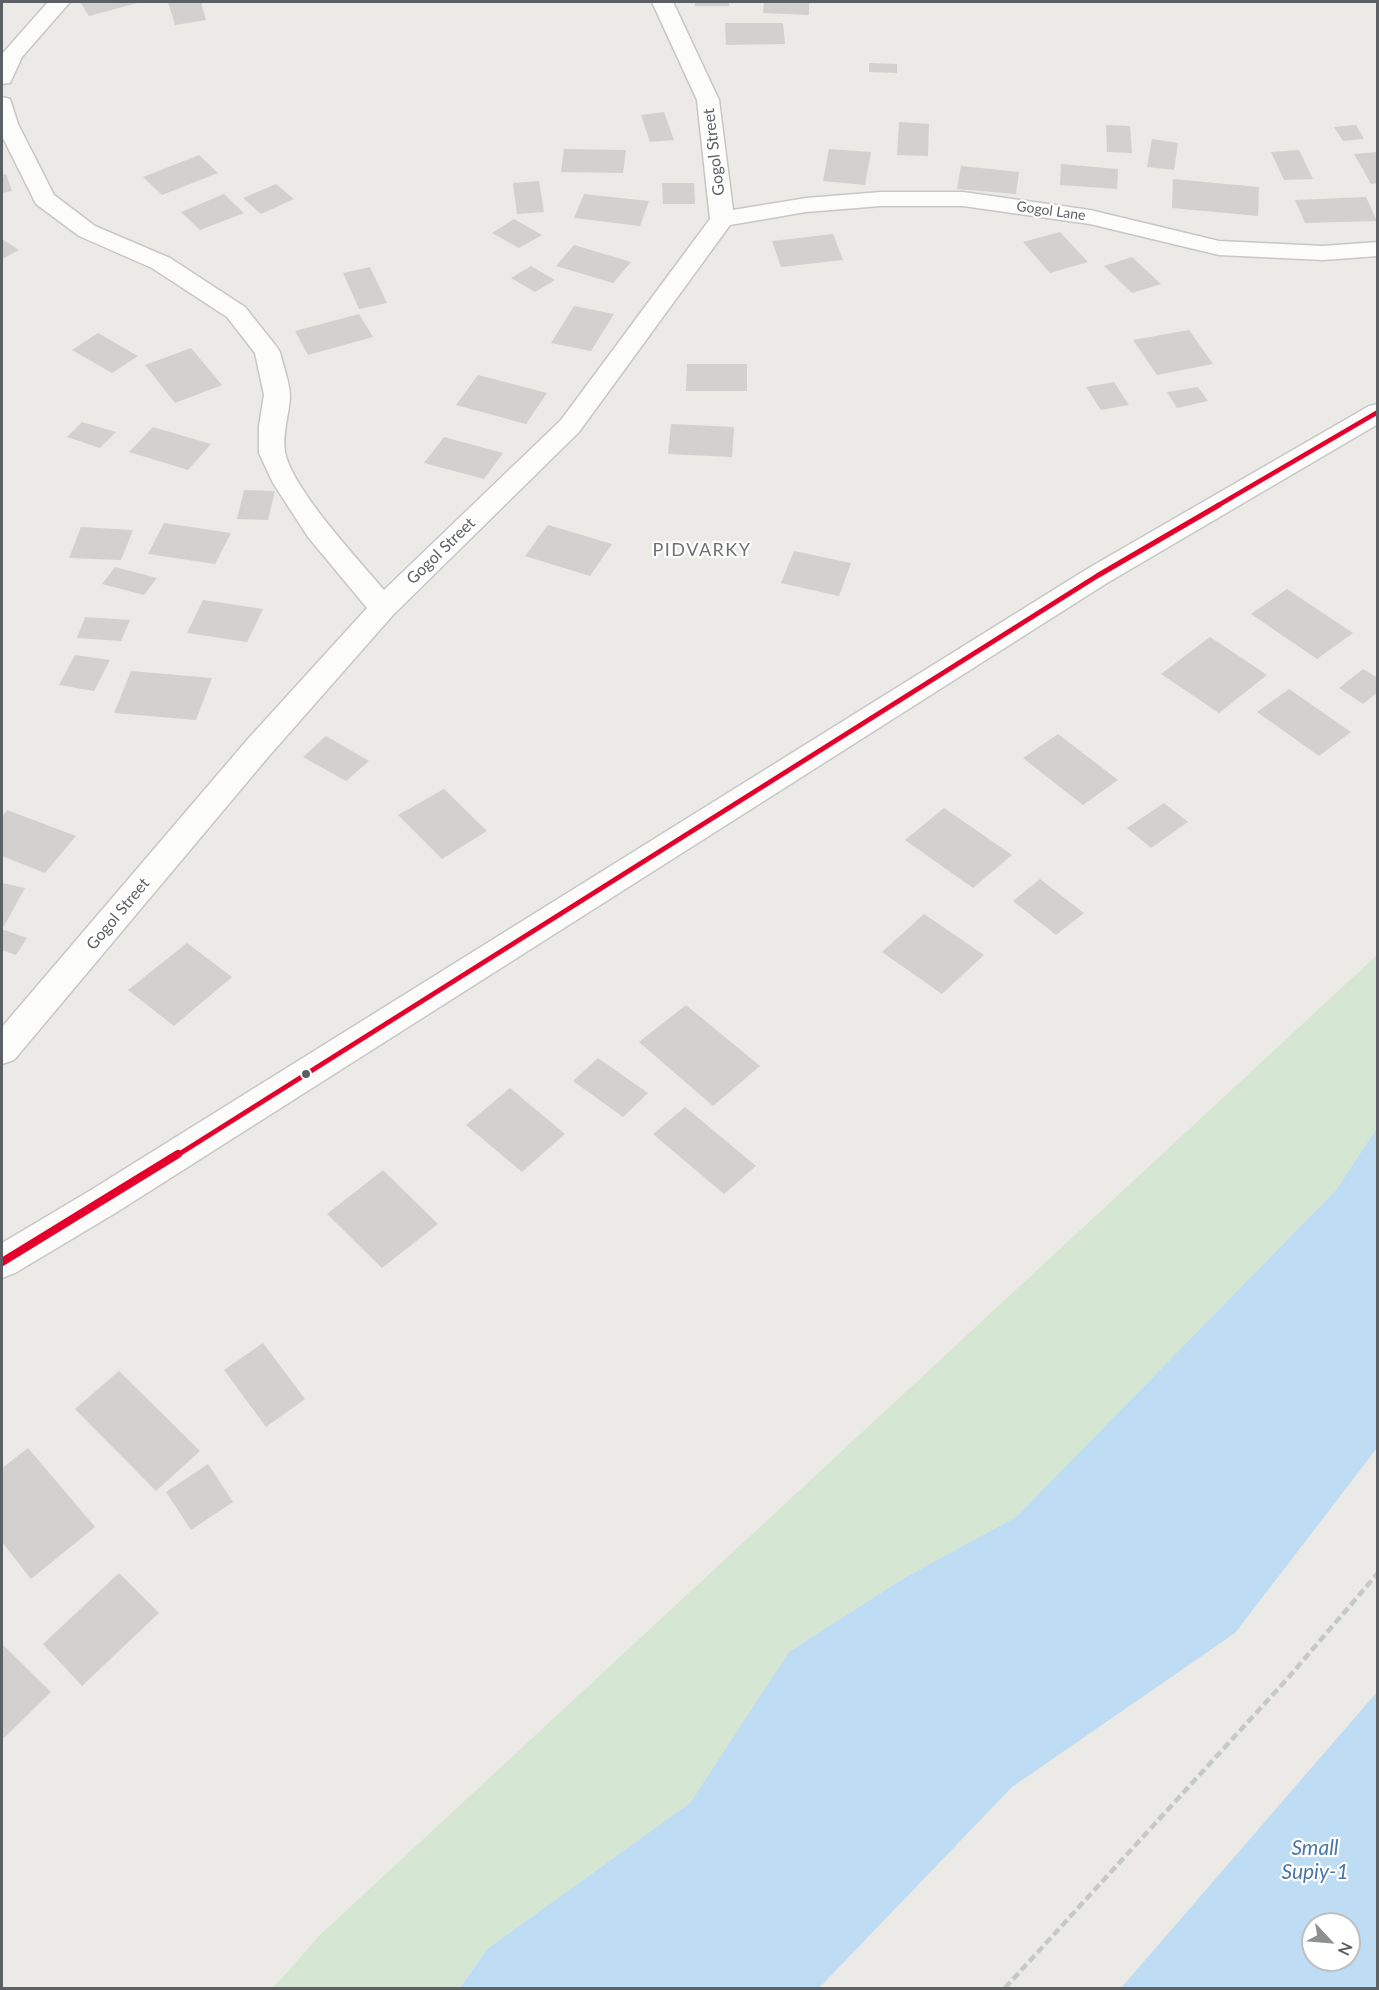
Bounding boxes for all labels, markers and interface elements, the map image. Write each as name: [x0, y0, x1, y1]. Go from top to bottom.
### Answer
street label: Gogol Street: [699, 107, 729, 197]
street label: Gogol Lane: [1015, 198, 1087, 224]
street label: Gogol Street: [403, 514, 479, 588]
district label: PIDVARKY: [653, 539, 751, 561]
street label: Gogol Street: [82, 874, 154, 954]
unlabelled marker: [300, 1068, 312, 1080]
water label: Small Supiy-1: [1281, 1835, 1349, 1885]
north arrow: [1301, 1912, 1361, 1972]
text: N: [1335, 1940, 1357, 1959]

